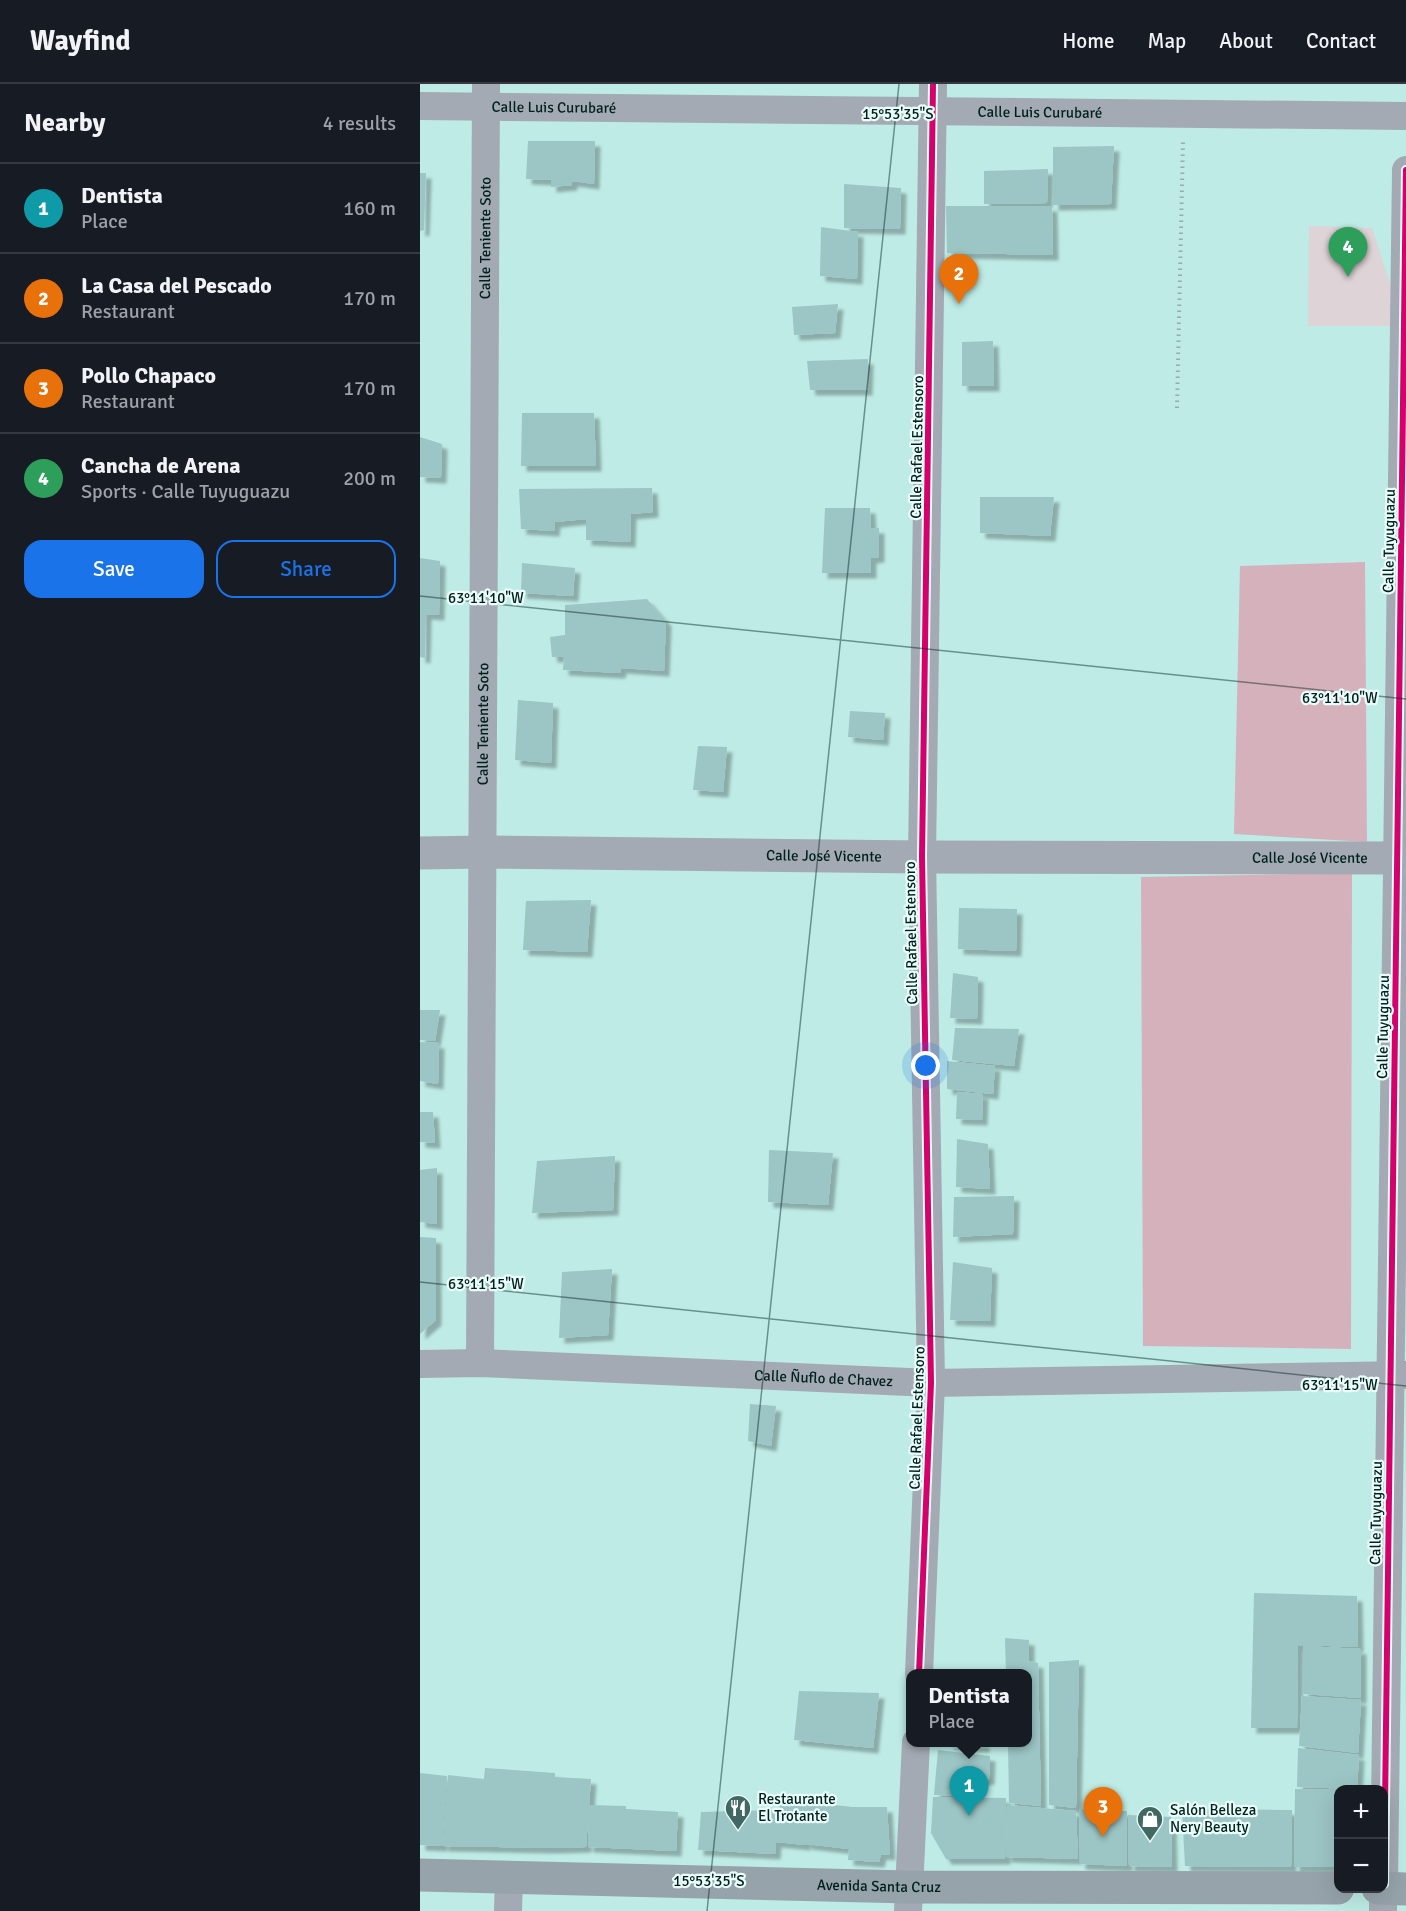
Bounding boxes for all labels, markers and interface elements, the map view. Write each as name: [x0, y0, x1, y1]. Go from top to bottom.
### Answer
text: Wayfind: [30, 24, 131, 58]
text: Home: [1062, 28, 1115, 54]
text: Map: [1148, 28, 1186, 54]
text: About: [1219, 28, 1273, 54]
text: Contact: [1306, 28, 1376, 54]
street label: Calle Luis Curubaré: [492, 98, 616, 117]
street label: Calle Luis Curubaré: [978, 103, 1102, 122]
text: 15°53'35"S: [862, 105, 934, 123]
text: Nearby: [24, 107, 105, 139]
text: 4 results: [323, 111, 396, 136]
street label: Calle Teniente Soto: [476, 177, 495, 299]
text: Dentista: [81, 182, 163, 209]
text: 1: [38, 196, 49, 221]
text: 160 m: [343, 196, 396, 221]
text: Place: [81, 209, 128, 234]
pin: 4: [1328, 228, 1368, 277]
pin: 2: [940, 254, 978, 304]
text: La Casa del Pescado: [81, 272, 272, 299]
text: 2: [38, 286, 49, 311]
text: 170 m: [343, 286, 396, 311]
text: Restaurant: [81, 299, 175, 324]
text: Pollo Chapaco: [81, 362, 216, 389]
street label: Calle Rafael Estensoro: [907, 375, 927, 519]
text: 3: [38, 376, 49, 401]
text: 170 m: [343, 376, 396, 401]
text: Restaurant: [81, 389, 175, 414]
text: Cancha de Arena: [81, 452, 241, 479]
text: 4: [38, 466, 49, 491]
text: 200 m: [343, 466, 396, 491]
text: Sports · Calle Tuyuguazu: [81, 479, 290, 504]
street label: Calle Tuyuguazu: [1379, 489, 1399, 593]
button: Save: [24, 540, 204, 598]
button: Share: [216, 540, 396, 598]
text: 63°11'10"W: [448, 589, 524, 607]
street label: Calle Teniente Soto: [474, 663, 492, 785]
text: 63°11'10"W: [1302, 689, 1378, 707]
street label: Calle José Vicente: [766, 846, 882, 866]
street label: Calle José Vicente: [1252, 849, 1368, 867]
street label: Calle Rafael Estensoro: [901, 861, 921, 1005]
street label: Calle Tuyuguazu: [1373, 975, 1393, 1079]
your location: [911, 1051, 940, 1080]
text: 63°11'15"W: [448, 1275, 524, 1293]
street label: Calle Rafael Estensoro: [906, 1346, 929, 1490]
street label: Calle Ñuflo de Chavez: [754, 1366, 894, 1390]
text: 63°11'15"W: [1302, 1376, 1378, 1394]
street label: Calle Tuyuguazu: [1366, 1461, 1386, 1565]
popup: [906, 1669, 1032, 1747]
text: Dentista: [928, 1682, 1010, 1709]
text: Place: [928, 1709, 975, 1734]
pin: 1: [950, 1766, 988, 1816]
map controls: [1334, 1785, 1388, 1893]
button: +: [1334, 1785, 1388, 1839]
pin: 3: [1084, 1788, 1122, 1837]
place label: Restaurante El Trotante: [758, 1790, 836, 1825]
restaurant icon: Restaurante El Trotante: [723, 1793, 753, 1831]
place label: Salón Belleza Nery Beauty: [1170, 1801, 1256, 1836]
shop icon: Salón Belleza Nery Beauty: [1135, 1804, 1165, 1842]
button: −: [1334, 1839, 1388, 1893]
text: 15°53'35"S: [673, 1872, 745, 1890]
street label: Avenida Santa Cruz: [817, 1876, 941, 1896]

